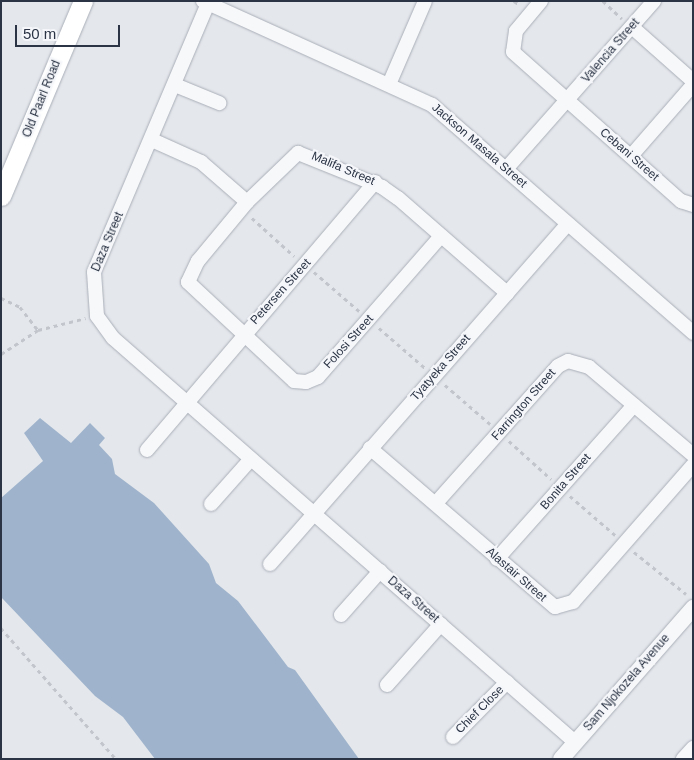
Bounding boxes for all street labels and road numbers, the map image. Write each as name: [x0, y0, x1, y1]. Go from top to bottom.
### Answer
street label: Valencia Street: [579, 16, 643, 86]
street label: Old Paarl Road: [20, 58, 64, 140]
street label: Jackson Masala Street: [428, 101, 530, 191]
street label: Cebani Street: [597, 125, 661, 185]
street label: Malifa Street: [309, 149, 377, 189]
street label: Daza Street: [89, 210, 127, 274]
street label: Petersen Street: [248, 256, 314, 328]
street label: Folosi Street: [321, 312, 377, 372]
street label: Tyatyeka Street: [408, 332, 474, 404]
street label: Farrington Street: [489, 366, 559, 444]
street label: Bonita Street: [538, 451, 594, 513]
street label: Alastair Street: [483, 545, 549, 605]
street label: Daza Street: [384, 574, 442, 626]
street label: Sam Njokozela Avenue: [581, 631, 673, 735]
street label: Chief Close: [453, 683, 507, 737]

